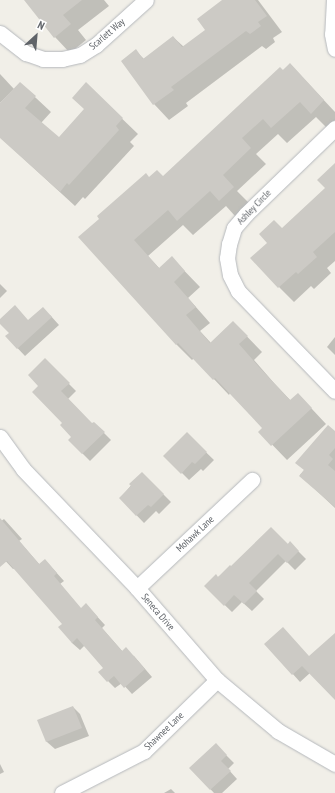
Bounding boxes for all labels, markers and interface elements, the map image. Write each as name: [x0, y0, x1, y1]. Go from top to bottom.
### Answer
north arrow: [16, 16, 56, 56]
street label: Scarlett Way: [87, 16, 127, 52]
text: N: [36, 18, 47, 33]
street label: Ashley Circle: [234, 187, 274, 227]
street label: Mohawk Lane: [174, 513, 216, 555]
street label: Seneca Drive: [139, 591, 177, 633]
street label: Shawnee Lane: [142, 709, 186, 753]

